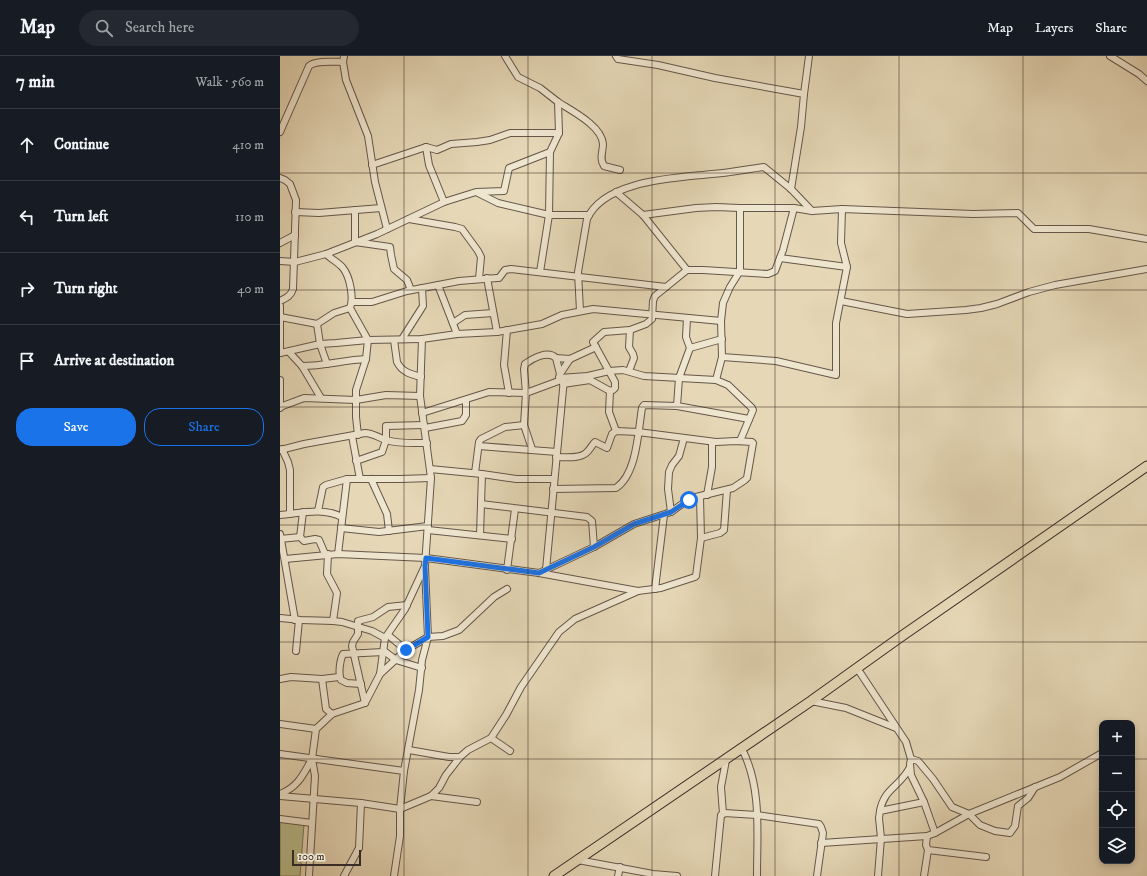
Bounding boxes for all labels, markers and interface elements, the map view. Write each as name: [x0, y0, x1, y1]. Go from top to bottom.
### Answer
search box: [79, 10, 359, 46]
text: Map: [20, 16, 55, 39]
icon: search: [93, 17, 115, 39]
text: Search here: [125, 18, 194, 37]
text: Map: [987, 19, 1013, 37]
text: Layers: [1035, 19, 1073, 37]
text: Share: [1095, 19, 1127, 37]
text: 7 min: [16, 71, 55, 93]
text: Walk · 560 m: [196, 74, 264, 90]
icon: ahead: [16, 134, 38, 156]
text: Continue: [54, 135, 109, 154]
text: 410 m: [232, 137, 264, 153]
icon: left: [16, 206, 38, 228]
text: Turn left: [54, 207, 108, 226]
text: 110 m: [235, 209, 264, 225]
icon: right: [16, 278, 38, 300]
text: Turn right: [54, 279, 117, 298]
text: 40 m: [237, 281, 264, 297]
icon: arrive: [16, 350, 38, 372]
text: Arrive at destination: [54, 351, 174, 370]
button: Save: [16, 408, 136, 446]
button: Share: [144, 408, 264, 446]
route start: [680, 491, 698, 509]
route end: [397, 641, 415, 659]
map controls: [1099, 720, 1135, 864]
button: +: [1099, 720, 1135, 756]
button: −: [1099, 756, 1135, 792]
button: locate: [1099, 792, 1135, 828]
button: layers: [1099, 828, 1135, 864]
scale bar: [292, 848, 361, 867]
text: 100 m: [298, 850, 324, 864]

